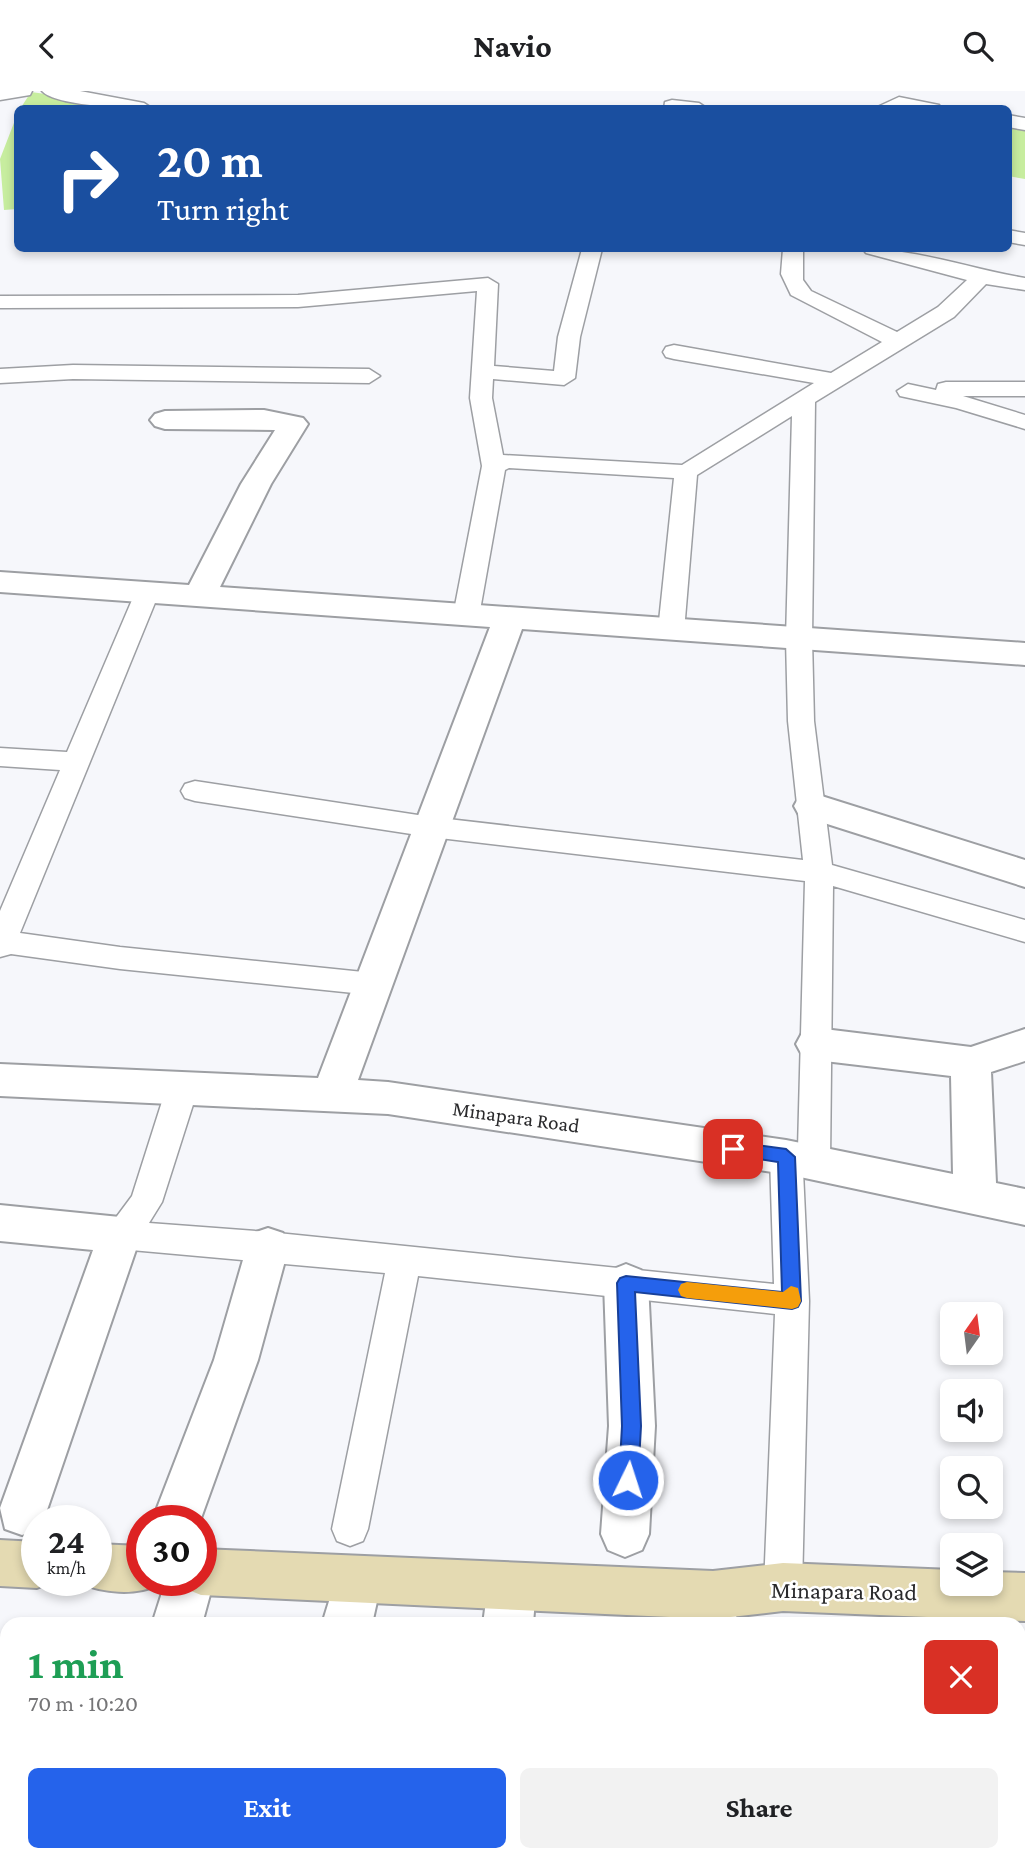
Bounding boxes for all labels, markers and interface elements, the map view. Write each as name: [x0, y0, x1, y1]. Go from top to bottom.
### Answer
icon: back: [28, 27, 66, 65]
icon: search: [959, 27, 997, 65]
text: Navio: [473, 28, 552, 64]
icon: right: [42, 133, 133, 224]
text: 20 m: [157, 133, 263, 188]
text: Turn right: [157, 191, 289, 227]
street label: Minapara Road: [451, 1096, 581, 1138]
pin: [703, 1119, 763, 1179]
icon: arrive: [714, 1130, 752, 1168]
north arrow: [940, 1302, 1003, 1365]
map controls: [940, 1302, 1003, 1596]
button: sound: [940, 1379, 1003, 1442]
position arrow: [591, 1443, 665, 1517]
button: search: [940, 1456, 1003, 1519]
speed limit sign: 30: [126, 1505, 217, 1596]
text: 24: [48, 1522, 85, 1561]
button: layers: [940, 1533, 1003, 1596]
text: km/h: [47, 1558, 86, 1578]
street label: Minapara Road: [771, 1576, 918, 1605]
text: 1 min: [28, 1640, 124, 1687]
button: close: [924, 1640, 998, 1714]
text: 70 m · 10:20: [28, 1690, 138, 1716]
button: Exit: [28, 1768, 506, 1848]
button: Share: [520, 1768, 998, 1848]

